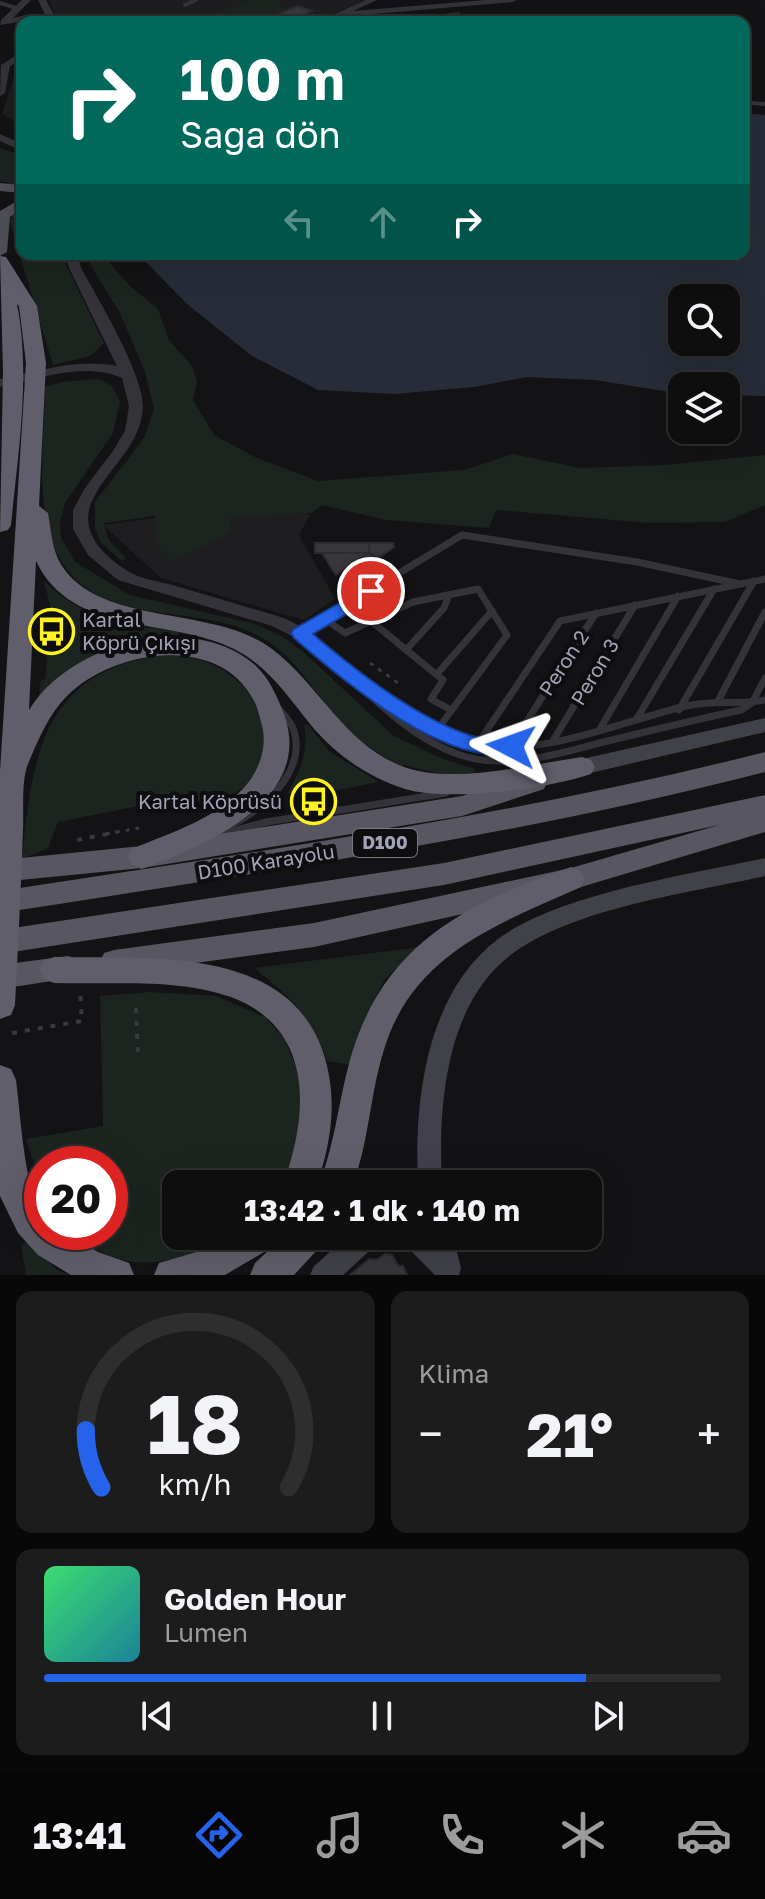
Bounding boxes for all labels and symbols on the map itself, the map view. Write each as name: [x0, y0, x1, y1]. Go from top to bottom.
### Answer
pin: [337, 557, 405, 625]
place label: Kartal Köprü Çıkışı: [82, 607, 196, 654]
bus stop icon: Kartal Köprü Çıkışı: [27, 608, 75, 656]
street label: Peron 2: [533, 625, 593, 700]
street label: Peron 3: [565, 634, 623, 709]
position arrow: [469, 704, 553, 788]
bus stop icon: Kartal Köprüsü: [289, 778, 337, 826]
place label: Kartal Köprüsü: [138, 789, 282, 813]
road number: D100: [353, 829, 417, 857]
street label: D100 Karayolu: [196, 838, 336, 884]
speed limit sign: 20: [24, 1146, 128, 1250]

